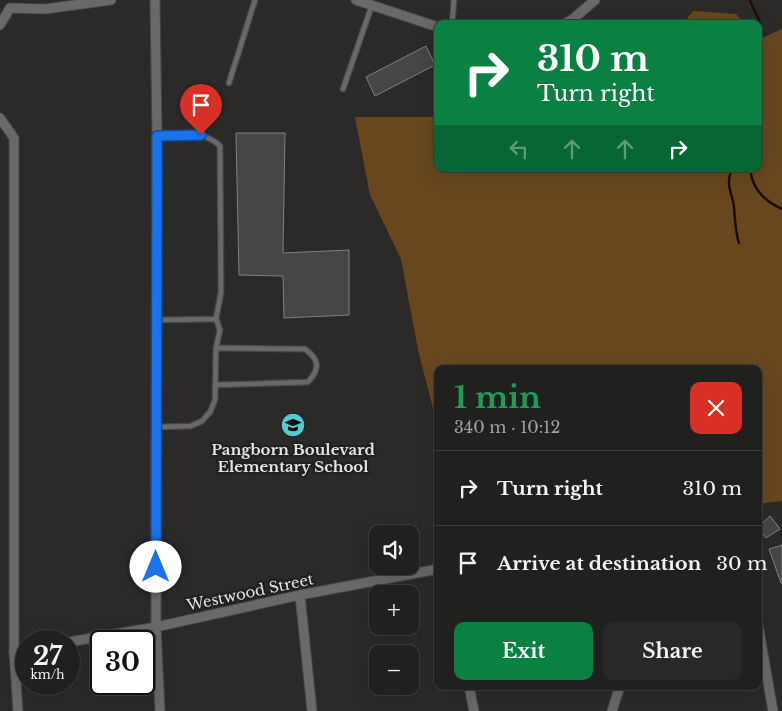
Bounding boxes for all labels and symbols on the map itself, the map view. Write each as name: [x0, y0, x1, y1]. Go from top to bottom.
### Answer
pin: [180, 84, 222, 135]
school or university icon: Pangborn Boulevard Elementary School: [280, 412, 306, 438]
place label: Pangborn Boulevard Elementary School: [211, 440, 375, 476]
position arrow: [129, 540, 181, 592]
street label: Westwood Street: [184, 569, 316, 615]
speed limit sign: 30: [90, 630, 155, 695]

